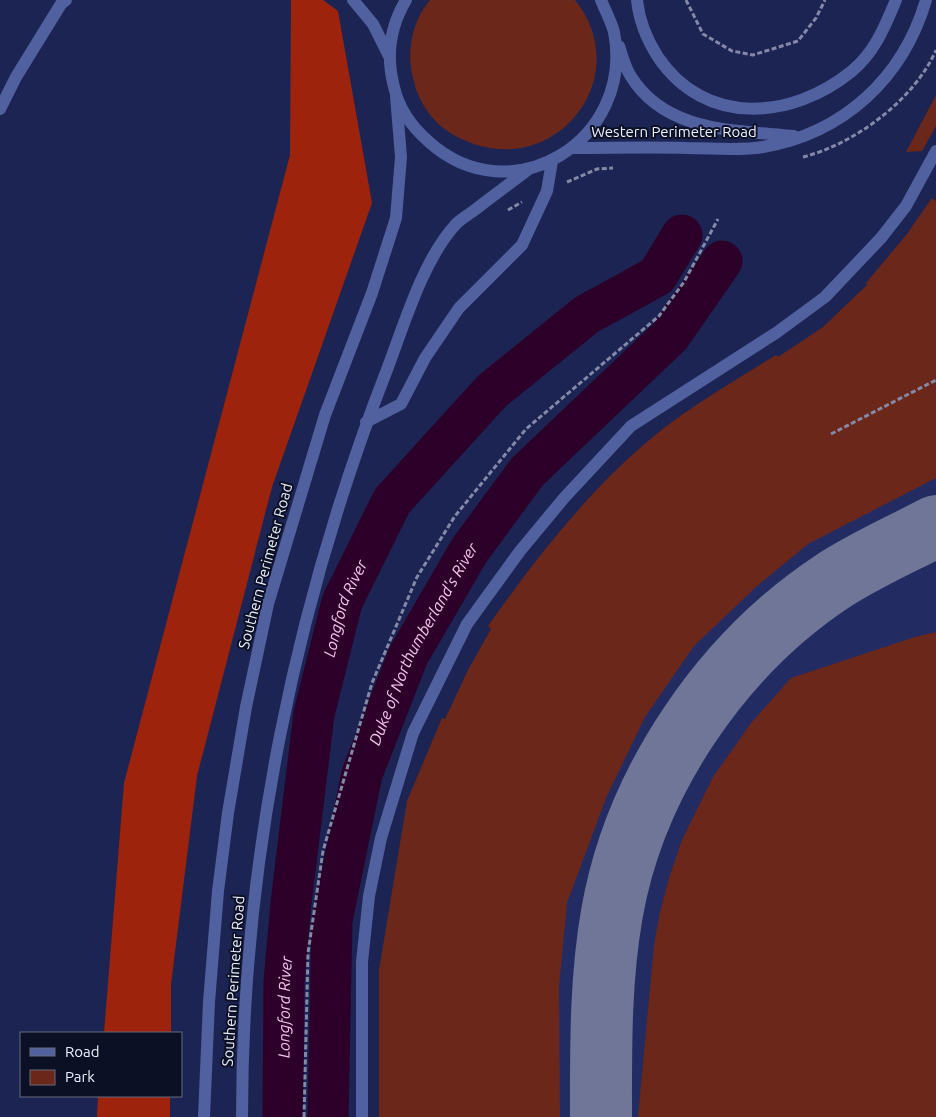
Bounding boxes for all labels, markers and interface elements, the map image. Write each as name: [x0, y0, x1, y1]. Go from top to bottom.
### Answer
street label: Western Perimeter Road: [591, 123, 757, 140]
street label: Southern Perimeter Road: [235, 481, 295, 651]
water label: Duke of Northumberland's River: [365, 539, 481, 748]
water label: Longford River: [320, 556, 371, 659]
street label: Southern Perimeter Road: [219, 895, 247, 1067]
water label: Longford River: [274, 954, 295, 1058]
legend: [20, 1032, 182, 1097]
text: Road: [65, 1043, 100, 1060]
text: Park: [65, 1068, 95, 1085]

